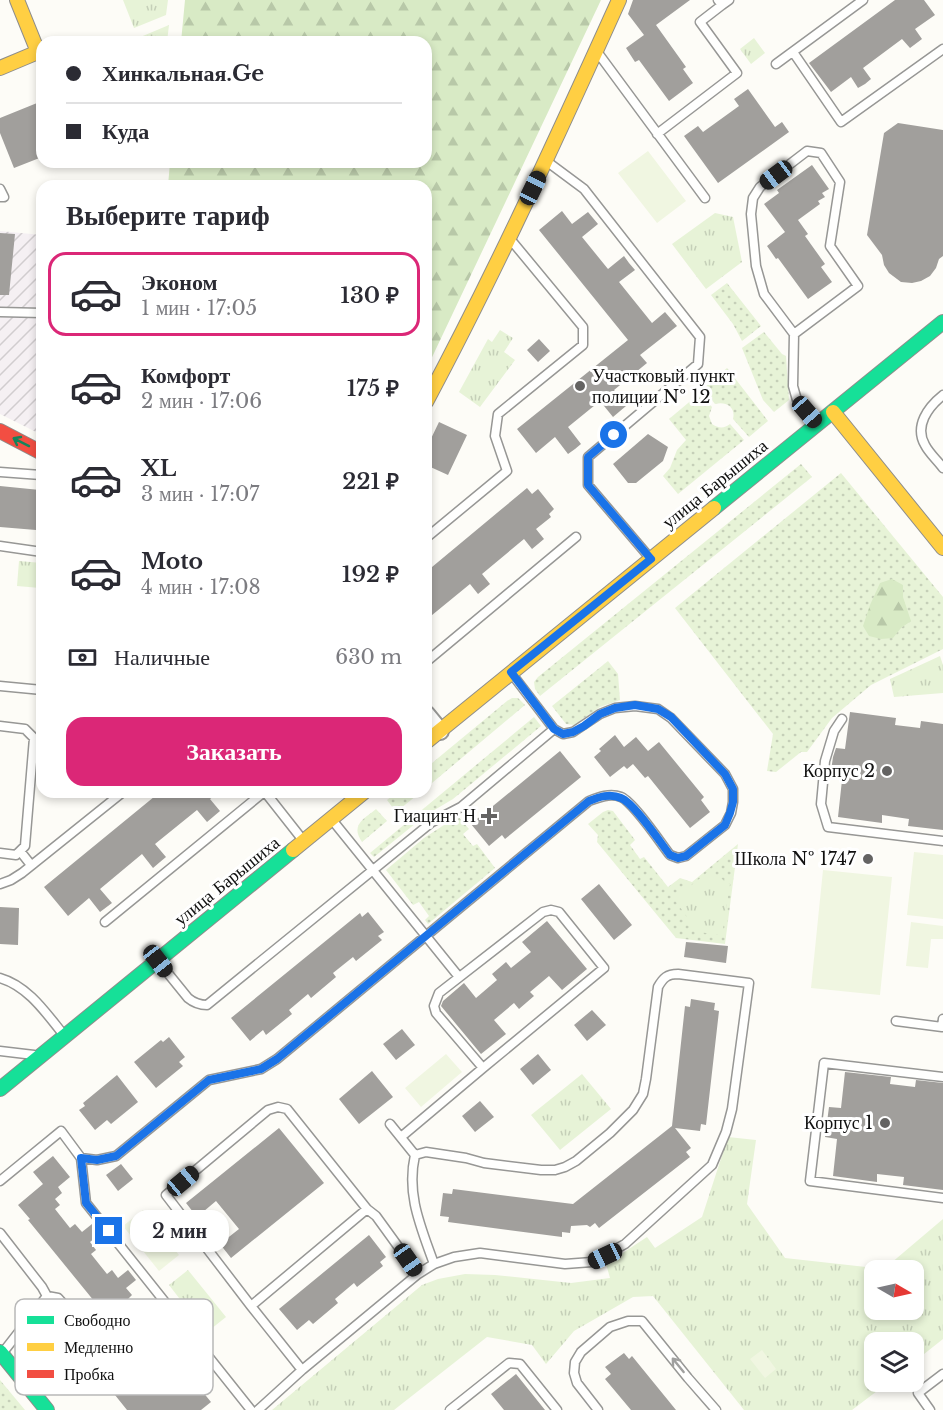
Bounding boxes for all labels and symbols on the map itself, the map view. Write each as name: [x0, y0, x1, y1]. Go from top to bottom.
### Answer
car: [756, 157, 796, 193]
car: [517, 168, 549, 208]
place label: Участковый пункт полиции № 12: [592, 365, 735, 408]
marker: Участковый пункт полиции № 12: [573, 379, 587, 393]
car: [788, 393, 826, 431]
route start: [600, 421, 627, 448]
street label: улица Барышиха: [658, 435, 772, 533]
one-way arrow: [13, 436, 30, 448]
place label: Корпус 2: [803, 760, 875, 782]
marker: Корпус 2: [880, 764, 894, 778]
place label: Гиацинт Н: [394, 805, 476, 827]
marker: Гиацинт Н: [480, 807, 498, 825]
street label: улица Барышиха: [170, 832, 284, 930]
place label: Школа № 1747: [735, 848, 857, 870]
marker: Школа № 1747: [861, 852, 875, 866]
car: [140, 941, 176, 981]
place label: Корпус 1: [804, 1112, 873, 1134]
marker: Корпус 1: [878, 1116, 892, 1130]
car: [163, 1163, 203, 1199]
callout: 2 мин: [130, 1210, 229, 1252]
route end: [95, 1217, 122, 1244]
car: [390, 1240, 426, 1280]
car: [585, 1240, 625, 1272]
north arrow: [864, 1260, 924, 1320]
legend: [15, 1299, 213, 1395]
text: Свободно: [64, 1310, 131, 1330]
text: Медленно: [64, 1337, 133, 1357]
one-way arrow: [671, 1358, 684, 1374]
text: Пробка: [64, 1364, 114, 1384]

